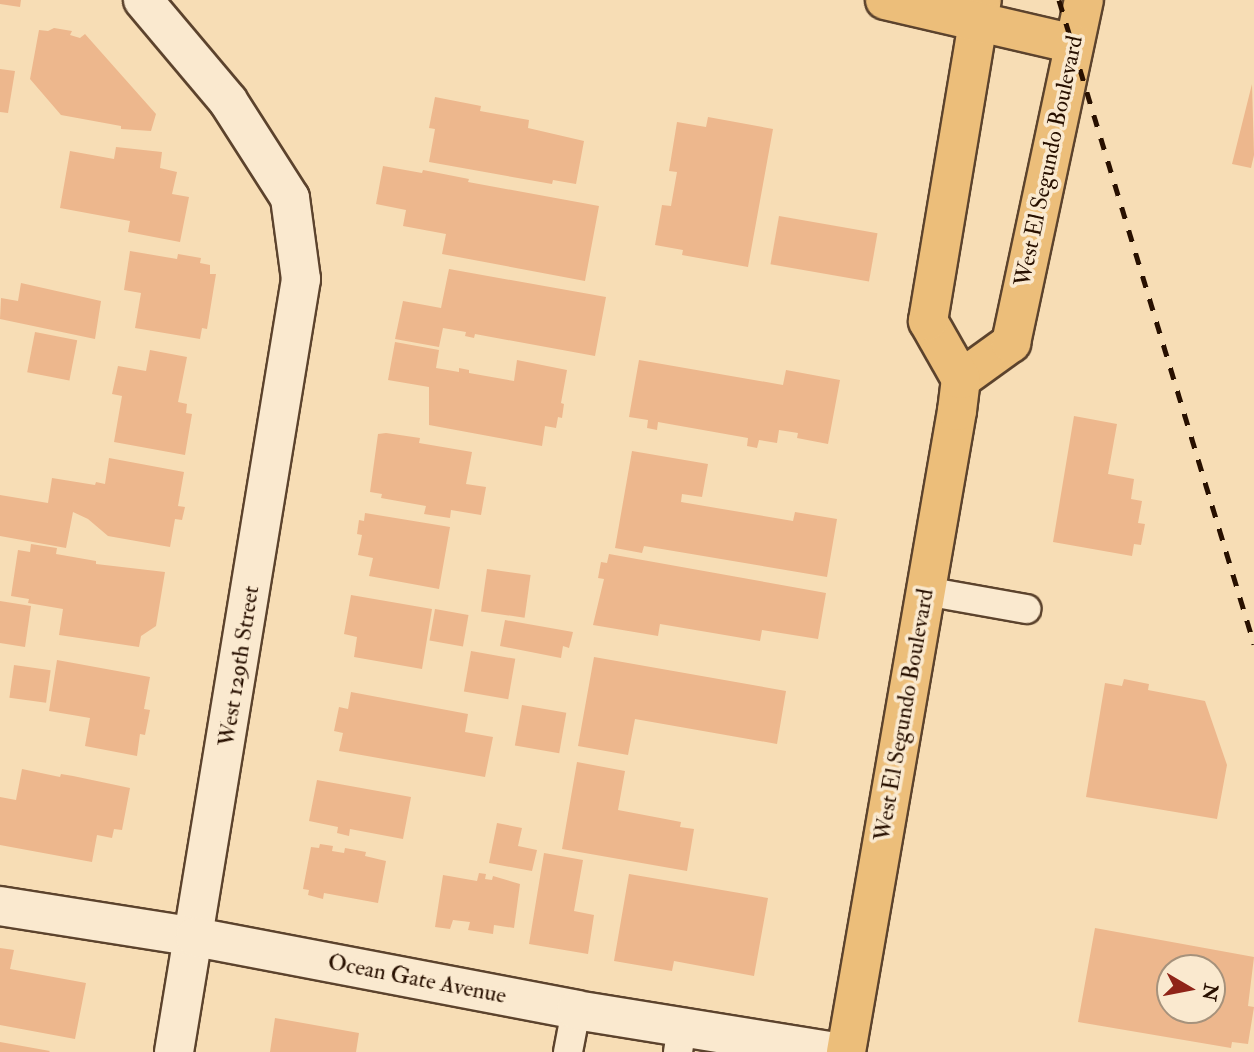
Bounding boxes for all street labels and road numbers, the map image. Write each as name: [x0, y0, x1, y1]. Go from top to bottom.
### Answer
street label: West El Segundo Boulevard: [1009, 33, 1089, 289]
street label: West 129th Street: [213, 584, 265, 748]
street label: West El Segundo Boulevard: [868, 587, 940, 843]
street label: Ocean Gate Avenue: [326, 948, 508, 1010]

